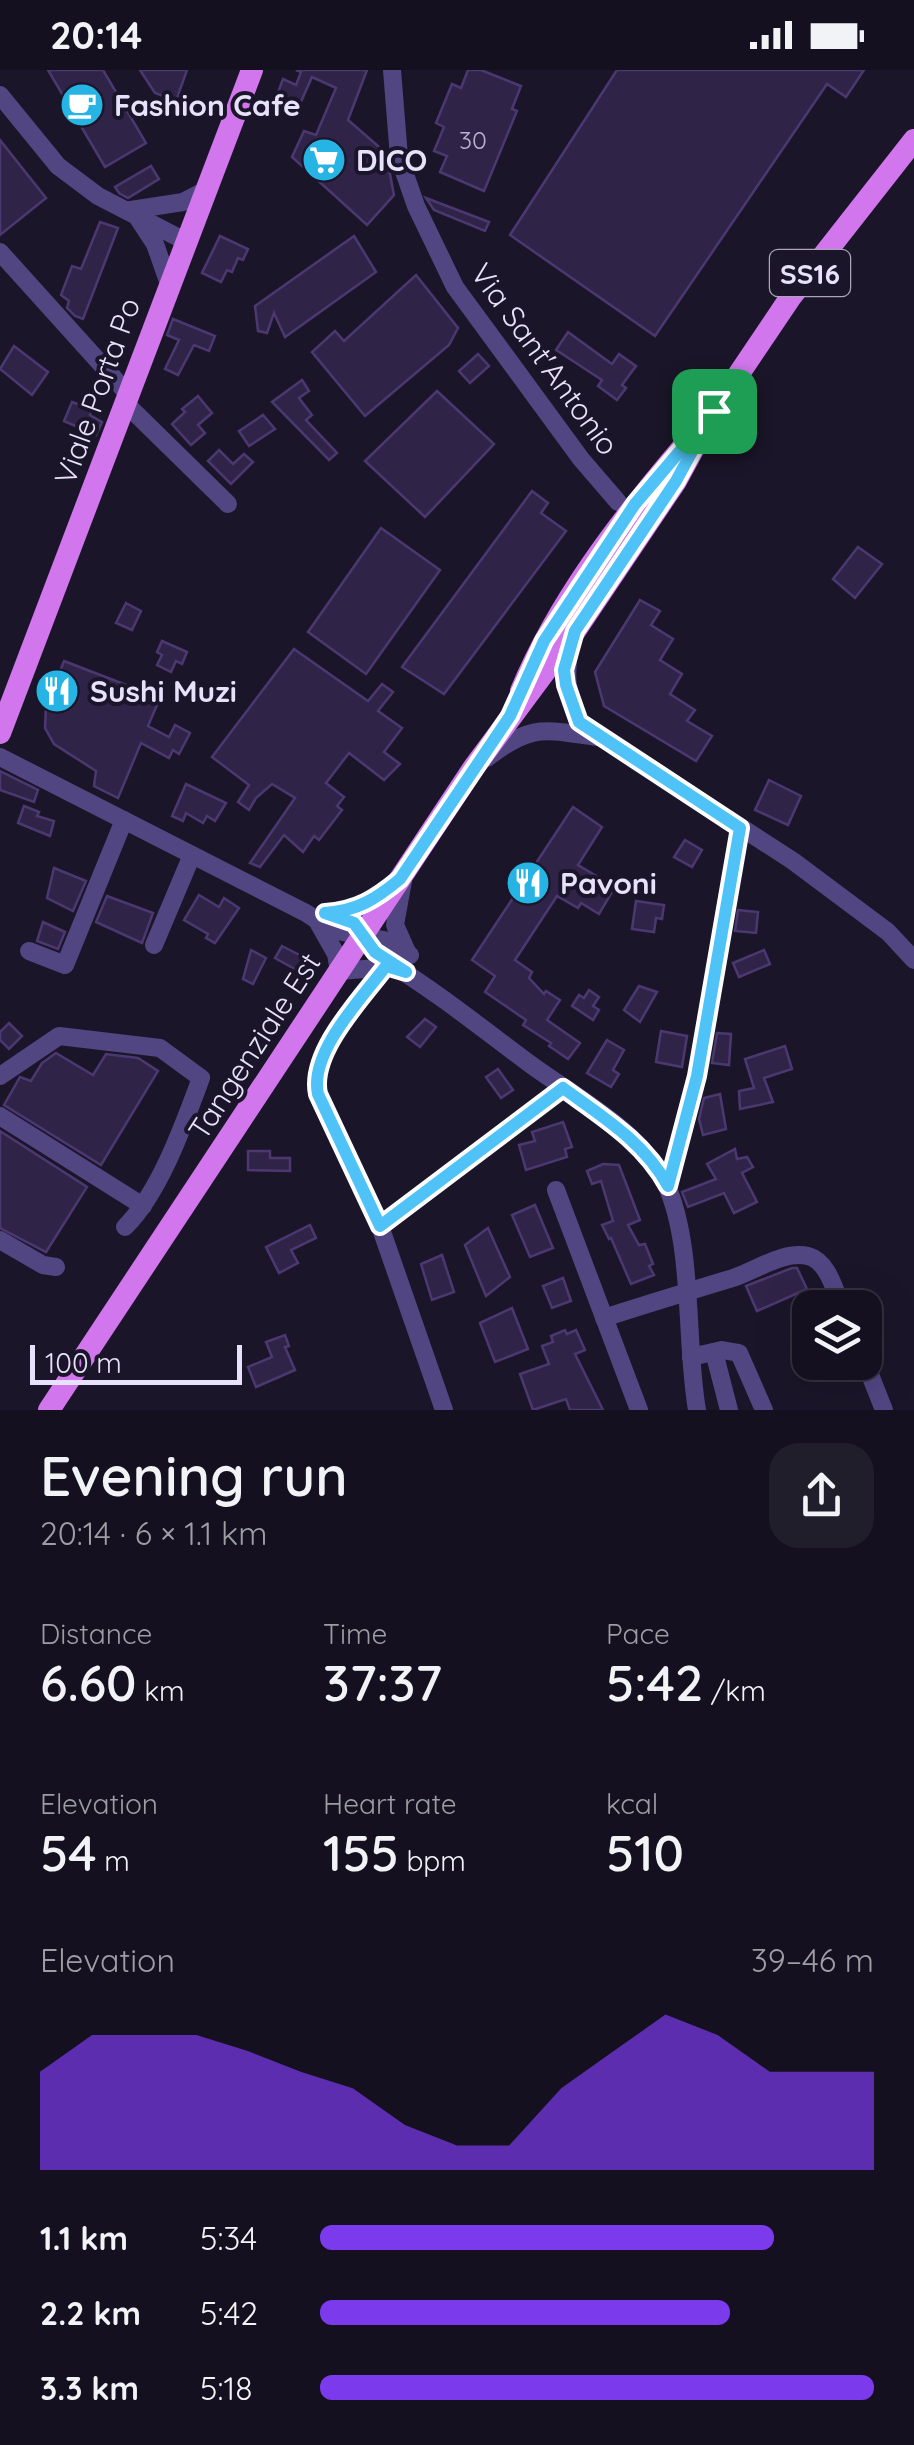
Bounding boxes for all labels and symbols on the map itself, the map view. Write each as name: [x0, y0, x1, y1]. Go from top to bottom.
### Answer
cafe icon: Fashion Cafe: [59, 82, 105, 128]
place label: Fashion Cafe: [114, 86, 301, 124]
house number: 30: [459, 124, 487, 155]
supermarket icon: DICO: [301, 137, 347, 183]
place label: DICO: [356, 141, 427, 179]
road number: SS16: [770, 250, 850, 296]
street label: Via Sant'Antonio: [463, 256, 627, 462]
street label: Viale Porta Po: [46, 293, 148, 489]
pin: [672, 369, 757, 454]
restaurant icon: Sushi Muzi: [34, 668, 80, 714]
place label: Sushi Muzi: [90, 672, 237, 710]
restaurant icon: Pavoni: [505, 860, 551, 906]
place label: Pavoni: [560, 864, 657, 902]
street label: Tangenziale Est: [180, 945, 328, 1147]
scale bar: [30, 1340, 242, 1384]

